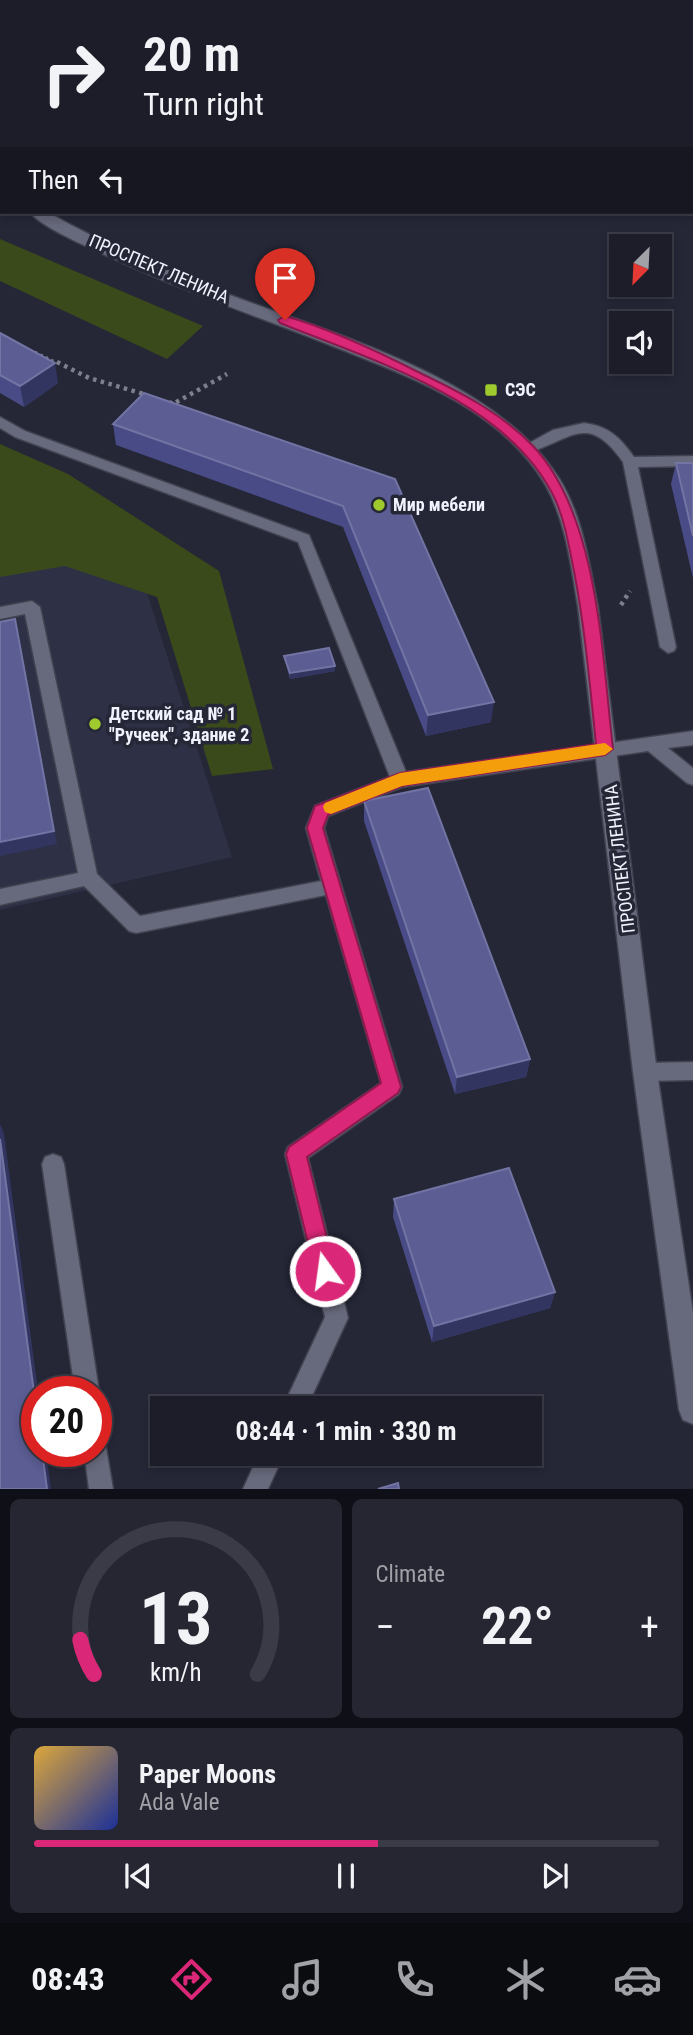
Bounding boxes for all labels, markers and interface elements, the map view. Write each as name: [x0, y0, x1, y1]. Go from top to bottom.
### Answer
text: 20 m: [143, 26, 240, 83]
icon: right: [28, 28, 119, 119]
text: Turn right: [143, 85, 264, 123]
icon: left: [93, 161, 131, 199]
text: Then: [28, 165, 79, 195]
street label: ПРОСПЕКТ ЛЕНИНА: [86, 230, 233, 308]
north arrow: [609, 234, 672, 298]
map controls: [609, 234, 672, 374]
pin: [255, 248, 315, 320]
icon: arrive: [266, 259, 304, 297]
button: sound: [609, 311, 672, 374]
place label: СЭС: [505, 379, 536, 400]
marker: СЭС: [483, 382, 499, 398]
place label: Мир мебели: [393, 494, 485, 515]
marker: Мир мебели: [371, 497, 387, 513]
place label: Детский сад № 1 "Ручеек", здание 2: [109, 703, 249, 745]
marker: Детский сад № 1 "Ручеек", здание 2: [87, 716, 103, 732]
street label: ПРОСПЕКТ ЛЕНИНА: [600, 783, 639, 935]
position arrow: [288, 1234, 362, 1308]
speed limit sign: 20: [21, 1376, 112, 1467]
text: 08:44 · 1 min · 330 m: [236, 1416, 456, 1446]
text: Climate: [376, 1561, 445, 1588]
text: 13: [139, 1577, 213, 1663]
text: 22°: [481, 1596, 554, 1657]
text: −: [376, 1605, 395, 1649]
text: +: [640, 1605, 659, 1649]
text: km/h: [150, 1658, 201, 1687]
text: Paper Moons: [139, 1759, 276, 1789]
text: Ada Vale: [139, 1789, 219, 1816]
icon: previous: [119, 1857, 157, 1895]
icon: pause: [327, 1857, 365, 1895]
icon: next: [536, 1857, 574, 1895]
icon: directions: [167, 1955, 216, 2004]
icon: music: [278, 1955, 327, 2004]
icon: phone: [390, 1955, 439, 2004]
icon: climate: [501, 1955, 550, 2004]
icon: car: [613, 1955, 662, 2004]
text: 08:43: [31, 1960, 105, 1998]

